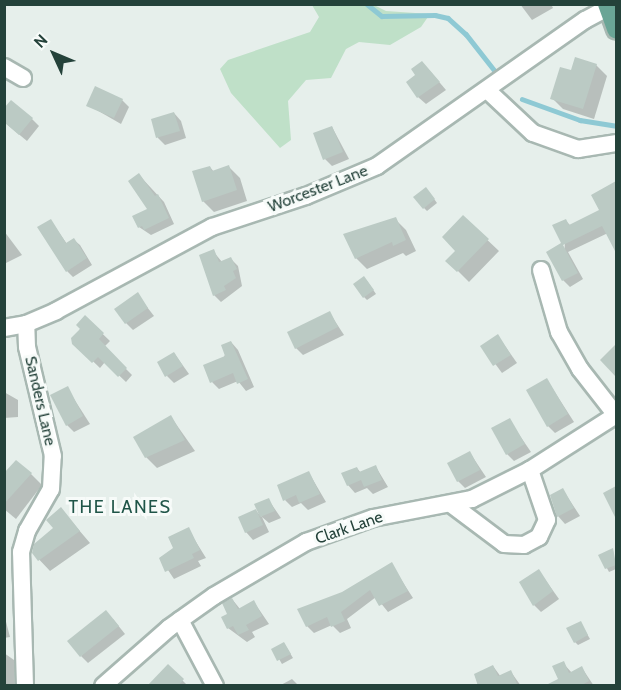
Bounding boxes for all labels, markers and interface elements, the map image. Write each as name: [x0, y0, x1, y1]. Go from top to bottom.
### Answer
north arrow: [24, 24, 84, 84]
text: N: [30, 30, 51, 52]
street label: Worcester Lane: [265, 161, 371, 217]
street label: Sanders Lane: [20, 354, 60, 448]
district label: THE LANES: [68, 496, 172, 518]
street label: Clark Lane: [313, 508, 385, 548]

